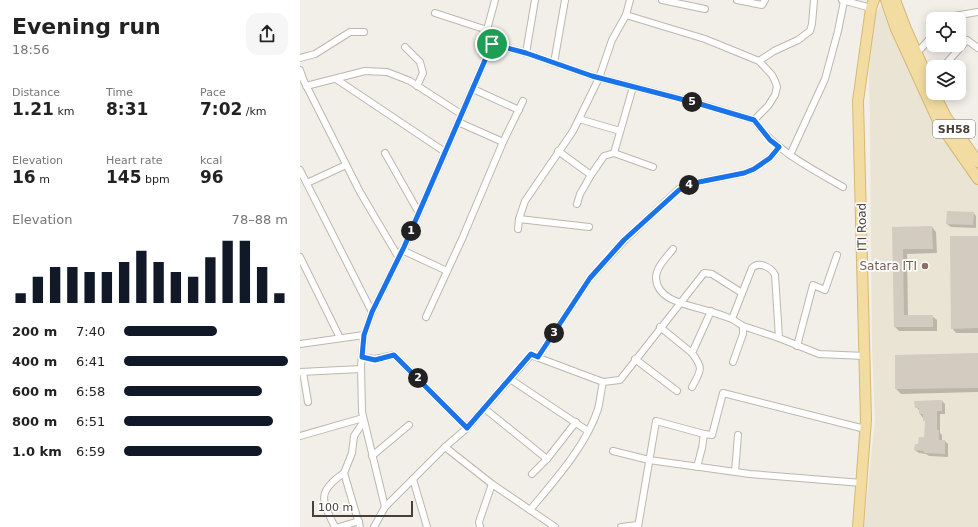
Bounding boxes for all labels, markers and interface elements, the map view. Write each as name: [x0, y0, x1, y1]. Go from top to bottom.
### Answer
map controls: [926, 12, 966, 100]
button: locate: [926, 12, 966, 52]
button: share: [246, 13, 288, 55]
text: Evening run: [12, 14, 161, 39]
pin: [475, 27, 509, 61]
icon: arrive: [481, 33, 503, 55]
text: 18:56: [12, 42, 49, 57]
button: layers: [926, 60, 966, 100]
text: Distance: [12, 86, 60, 99]
text: Time: [106, 86, 133, 99]
text: Pace: [200, 86, 226, 99]
pin: 5: [682, 92, 702, 112]
text: 5: [688, 95, 696, 108]
text: 1.21: [12, 99, 54, 119]
text: 8:31: [106, 99, 148, 119]
text: 7:02: [200, 99, 242, 119]
text: km: [54, 105, 75, 118]
text: /km: [242, 105, 267, 118]
road number: SH58: [933, 120, 975, 138]
text: Elevation: [12, 154, 63, 167]
text: Heart rate: [106, 154, 162, 167]
text: kcal: [200, 154, 222, 167]
text: 16: [12, 167, 36, 187]
text: 145: [106, 167, 142, 187]
text: 96: [200, 167, 224, 187]
text: m: [36, 173, 50, 186]
text: bpm: [142, 173, 170, 186]
pin: 4: [679, 175, 699, 195]
text: 4: [685, 178, 693, 191]
street label: ITI Road: [855, 203, 869, 251]
text: Elevation: [12, 212, 72, 227]
text: 78–88 m: [232, 212, 288, 227]
pin: 1: [401, 221, 421, 241]
text: 1: [407, 224, 415, 237]
place label: Satara ITI: [859, 259, 917, 273]
marker: Satara ITI: [920, 261, 930, 271]
pin: 3: [544, 323, 564, 343]
text: 200 m: [12, 324, 57, 339]
text: 7:40: [76, 324, 105, 339]
text: 3: [550, 326, 558, 339]
text: 400 m: [12, 354, 57, 369]
text: 6:41: [76, 354, 105, 369]
pin: 2: [408, 368, 428, 388]
text: 2: [414, 371, 422, 384]
text: 600 m: [12, 384, 57, 399]
text: 6:58: [76, 384, 105, 399]
text: 800 m: [12, 414, 57, 429]
text: 6:51: [76, 414, 105, 429]
text: 1.0 km: [12, 444, 62, 459]
text: 6:59: [76, 444, 105, 459]
scale bar: [312, 499, 413, 518]
text: 100 m: [318, 501, 353, 514]

